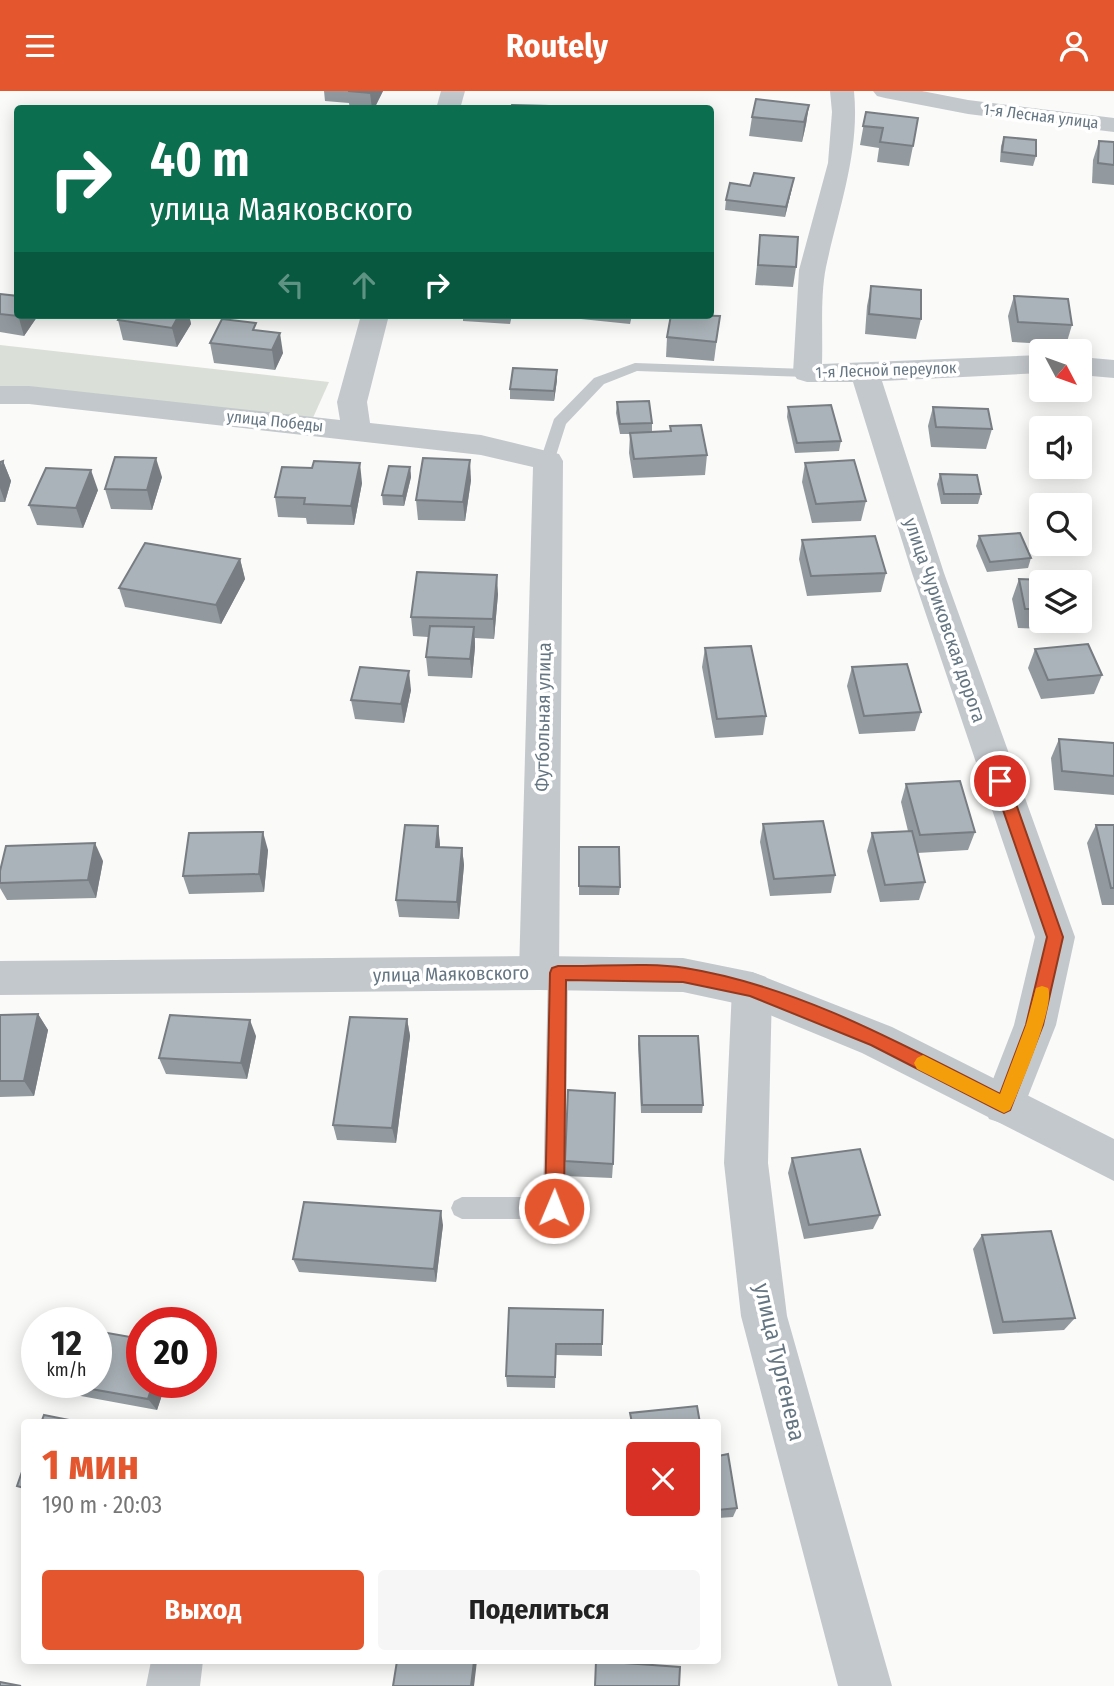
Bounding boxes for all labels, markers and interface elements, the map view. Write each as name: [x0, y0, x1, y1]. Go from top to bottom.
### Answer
icon: menu: [21, 27, 59, 65]
text: Routely: [506, 27, 608, 65]
icon: person: [1055, 27, 1093, 65]
street label: 1-я Лесная улица: [982, 100, 1100, 133]
text: 40 m: [150, 130, 250, 189]
icon: right: [35, 133, 126, 224]
text: улица Маяковского: [150, 190, 413, 228]
icon: left: [272, 266, 310, 304]
icon: ahead: [345, 266, 383, 304]
icon: right: [418, 266, 456, 304]
north arrow: [1029, 339, 1092, 403]
map controls: [1029, 339, 1092, 633]
street label: 1-я Лесной переулок: [815, 358, 957, 382]
street label: улица Победы: [226, 407, 324, 435]
button: sound: [1029, 416, 1092, 479]
button: search: [1029, 493, 1092, 556]
street label: улица Чуриковская дорога: [899, 515, 991, 725]
button: layers: [1029, 570, 1092, 633]
street label: Футбольная улица: [530, 642, 556, 792]
pin: [970, 751, 1030, 811]
icon: arrive: [981, 762, 1019, 800]
street label: улица Маяковского: [373, 961, 529, 987]
position arrow: [517, 1171, 591, 1245]
street label: улица Тургенева: [748, 1280, 812, 1444]
speed limit sign: 20: [126, 1307, 217, 1398]
text: 12: [51, 1322, 82, 1364]
text: km/h: [46, 1359, 87, 1381]
text: 1 мин: [42, 1440, 139, 1490]
button: close: [626, 1442, 700, 1516]
text: 190 m · 20:03: [42, 1491, 162, 1519]
button: Выход: [42, 1570, 364, 1650]
button: Поделиться: [378, 1570, 700, 1650]

